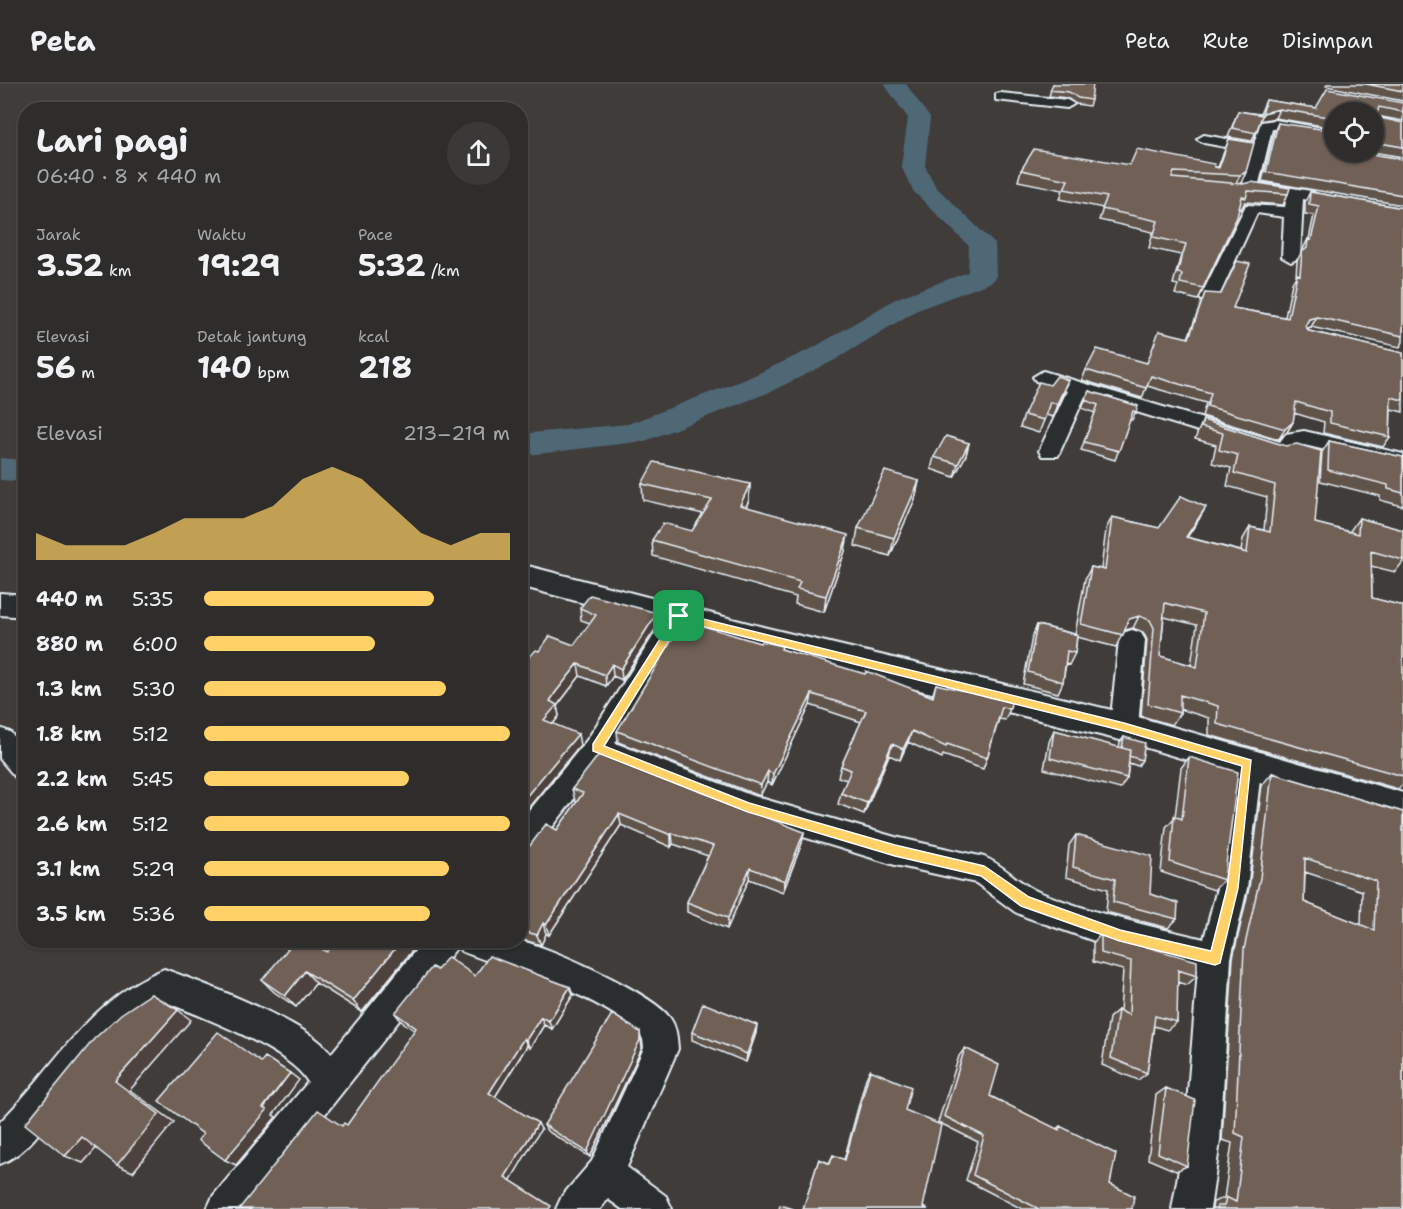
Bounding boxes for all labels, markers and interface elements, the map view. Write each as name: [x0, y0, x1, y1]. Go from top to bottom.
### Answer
text: Peta: [30, 22, 96, 60]
text: Peta: [1125, 27, 1170, 55]
text: Rute: [1203, 27, 1249, 55]
text: Disimpan: [1282, 27, 1373, 55]
map controls: [1324, 102, 1384, 162]
button: locate: [1324, 102, 1384, 162]
text: Lari pagi: [36, 118, 188, 163]
button: share: [447, 122, 510, 185]
text: 06:40 · 8 × 440 m: [36, 163, 221, 189]
text: Jarak: [36, 224, 81, 245]
text: Waktu: [197, 224, 246, 245]
text: Pace: [358, 224, 393, 245]
text: 3.52: [36, 245, 104, 286]
text: 19:29: [197, 245, 280, 286]
text: 5:32: [358, 245, 426, 286]
text: km: [104, 260, 132, 281]
text: /km: [426, 260, 460, 281]
text: Elevasi: [36, 326, 90, 347]
text: Detak jantung: [197, 326, 307, 347]
text: kcal: [358, 326, 389, 347]
text: 56: [36, 347, 76, 388]
text: 140: [197, 347, 252, 388]
text: 218: [358, 347, 412, 388]
text: m: [76, 362, 95, 383]
text: bpm: [252, 362, 290, 383]
text: Elevasi: [36, 420, 103, 446]
text: 213–219 m: [403, 420, 510, 446]
text: 440 m: [36, 586, 103, 612]
text: 5:35: [132, 586, 174, 612]
pin: [653, 590, 704, 641]
icon: arrive: [662, 599, 695, 632]
text: 880 m: [36, 631, 103, 657]
text: 6:00: [132, 631, 178, 657]
text: 1.3 km: [36, 676, 102, 702]
text: 5:30: [132, 676, 176, 702]
text: 1.8 km: [36, 721, 102, 747]
text: 5:12: [132, 721, 169, 747]
text: 2.2 km: [36, 766, 107, 792]
text: 5:45: [132, 766, 173, 792]
text: 2.6 km: [36, 811, 107, 837]
text: 5:12: [132, 811, 169, 837]
text: 3.1 km: [36, 856, 100, 882]
text: 5:29: [132, 856, 175, 882]
text: 3.5 km: [36, 901, 106, 927]
text: 5:36: [132, 901, 175, 927]

